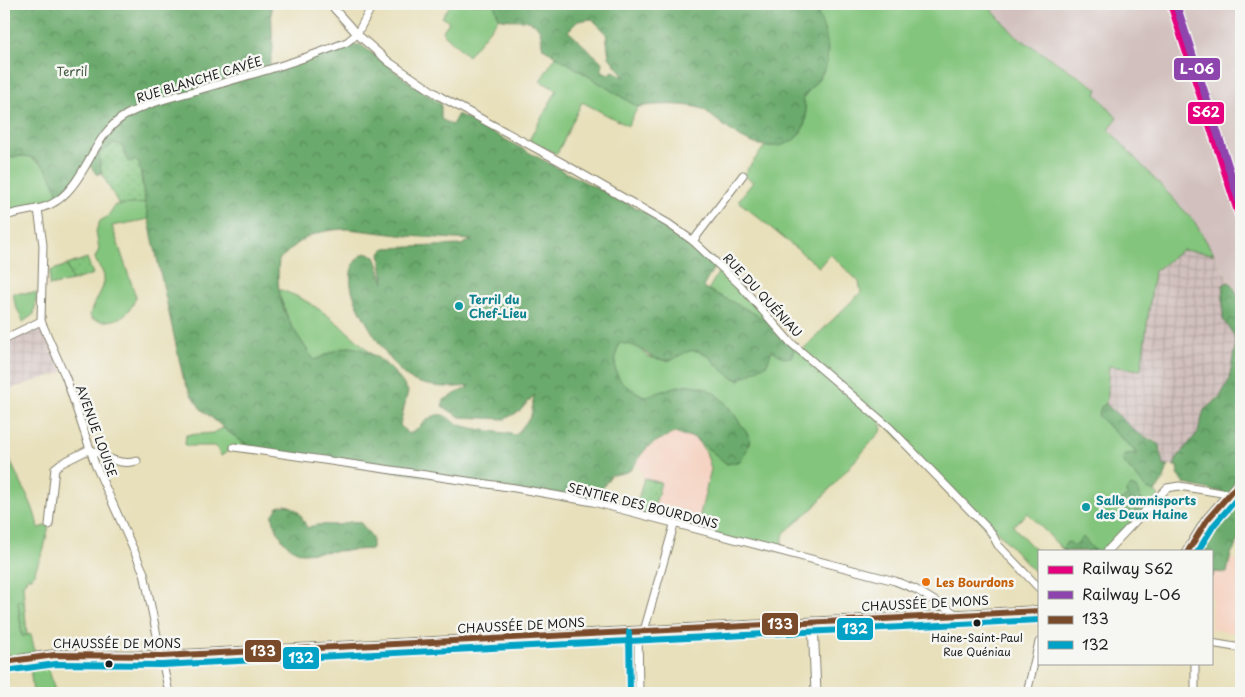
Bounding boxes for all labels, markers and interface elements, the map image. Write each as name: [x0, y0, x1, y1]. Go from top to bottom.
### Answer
street label: RUE BLANCHE CAVÉE: [134, 51, 264, 107]
line badge: L-06: [1173, 57, 1221, 81]
text: L-06: [1180, 58, 1214, 79]
park label: Terril: [57, 62, 87, 80]
line badge: S62: [1187, 101, 1225, 125]
text: S62: [1192, 101, 1220, 122]
street label: RUE DU QUÉNIAU: [719, 249, 807, 341]
place label: Terril du Chef-Lieu: [469, 290, 527, 322]
marker: Terril du Chef-Lieu: [453, 300, 465, 312]
street label: AVENUE LOUISE: [72, 382, 122, 480]
street label: SENTIER DES BOURDONS: [566, 478, 720, 532]
place label: Salle omnisports des Deux Haine: [1096, 491, 1196, 523]
marker: Salle omnisports des Deux Haine: [1080, 501, 1092, 513]
legend: [1038, 550, 1212, 664]
text: Railway S62: [1082, 556, 1173, 579]
place label: Les Bourdons: [936, 573, 1014, 591]
marker: Les Bourdons: [920, 576, 932, 588]
text: Railway L-06: [1082, 582, 1181, 605]
street label: CHAUSSÉE DE MONS: [861, 591, 989, 615]
text: 133: [1082, 606, 1109, 629]
line badge: 133: [761, 612, 799, 636]
street label: CHAUSSÉE DE MONS: [457, 613, 585, 637]
text: 133: [767, 613, 793, 634]
line badge: 132: [836, 617, 874, 641]
text: 132: [842, 618, 868, 639]
marker: Haine-Saint-Paul Rue Quéniau: [972, 618, 982, 628]
place label: Haine-Saint-Paul Rue Quéniau: [931, 629, 1023, 660]
text: 132: [1082, 632, 1109, 655]
street label: CHAUSSÉE DE MONS: [53, 634, 181, 652]
line badge: 133: [244, 639, 282, 663]
text: 133: [250, 640, 276, 661]
line badge: 132: [282, 646, 320, 670]
text: 132: [288, 647, 314, 668]
unlabelled marker: [104, 659, 114, 669]

